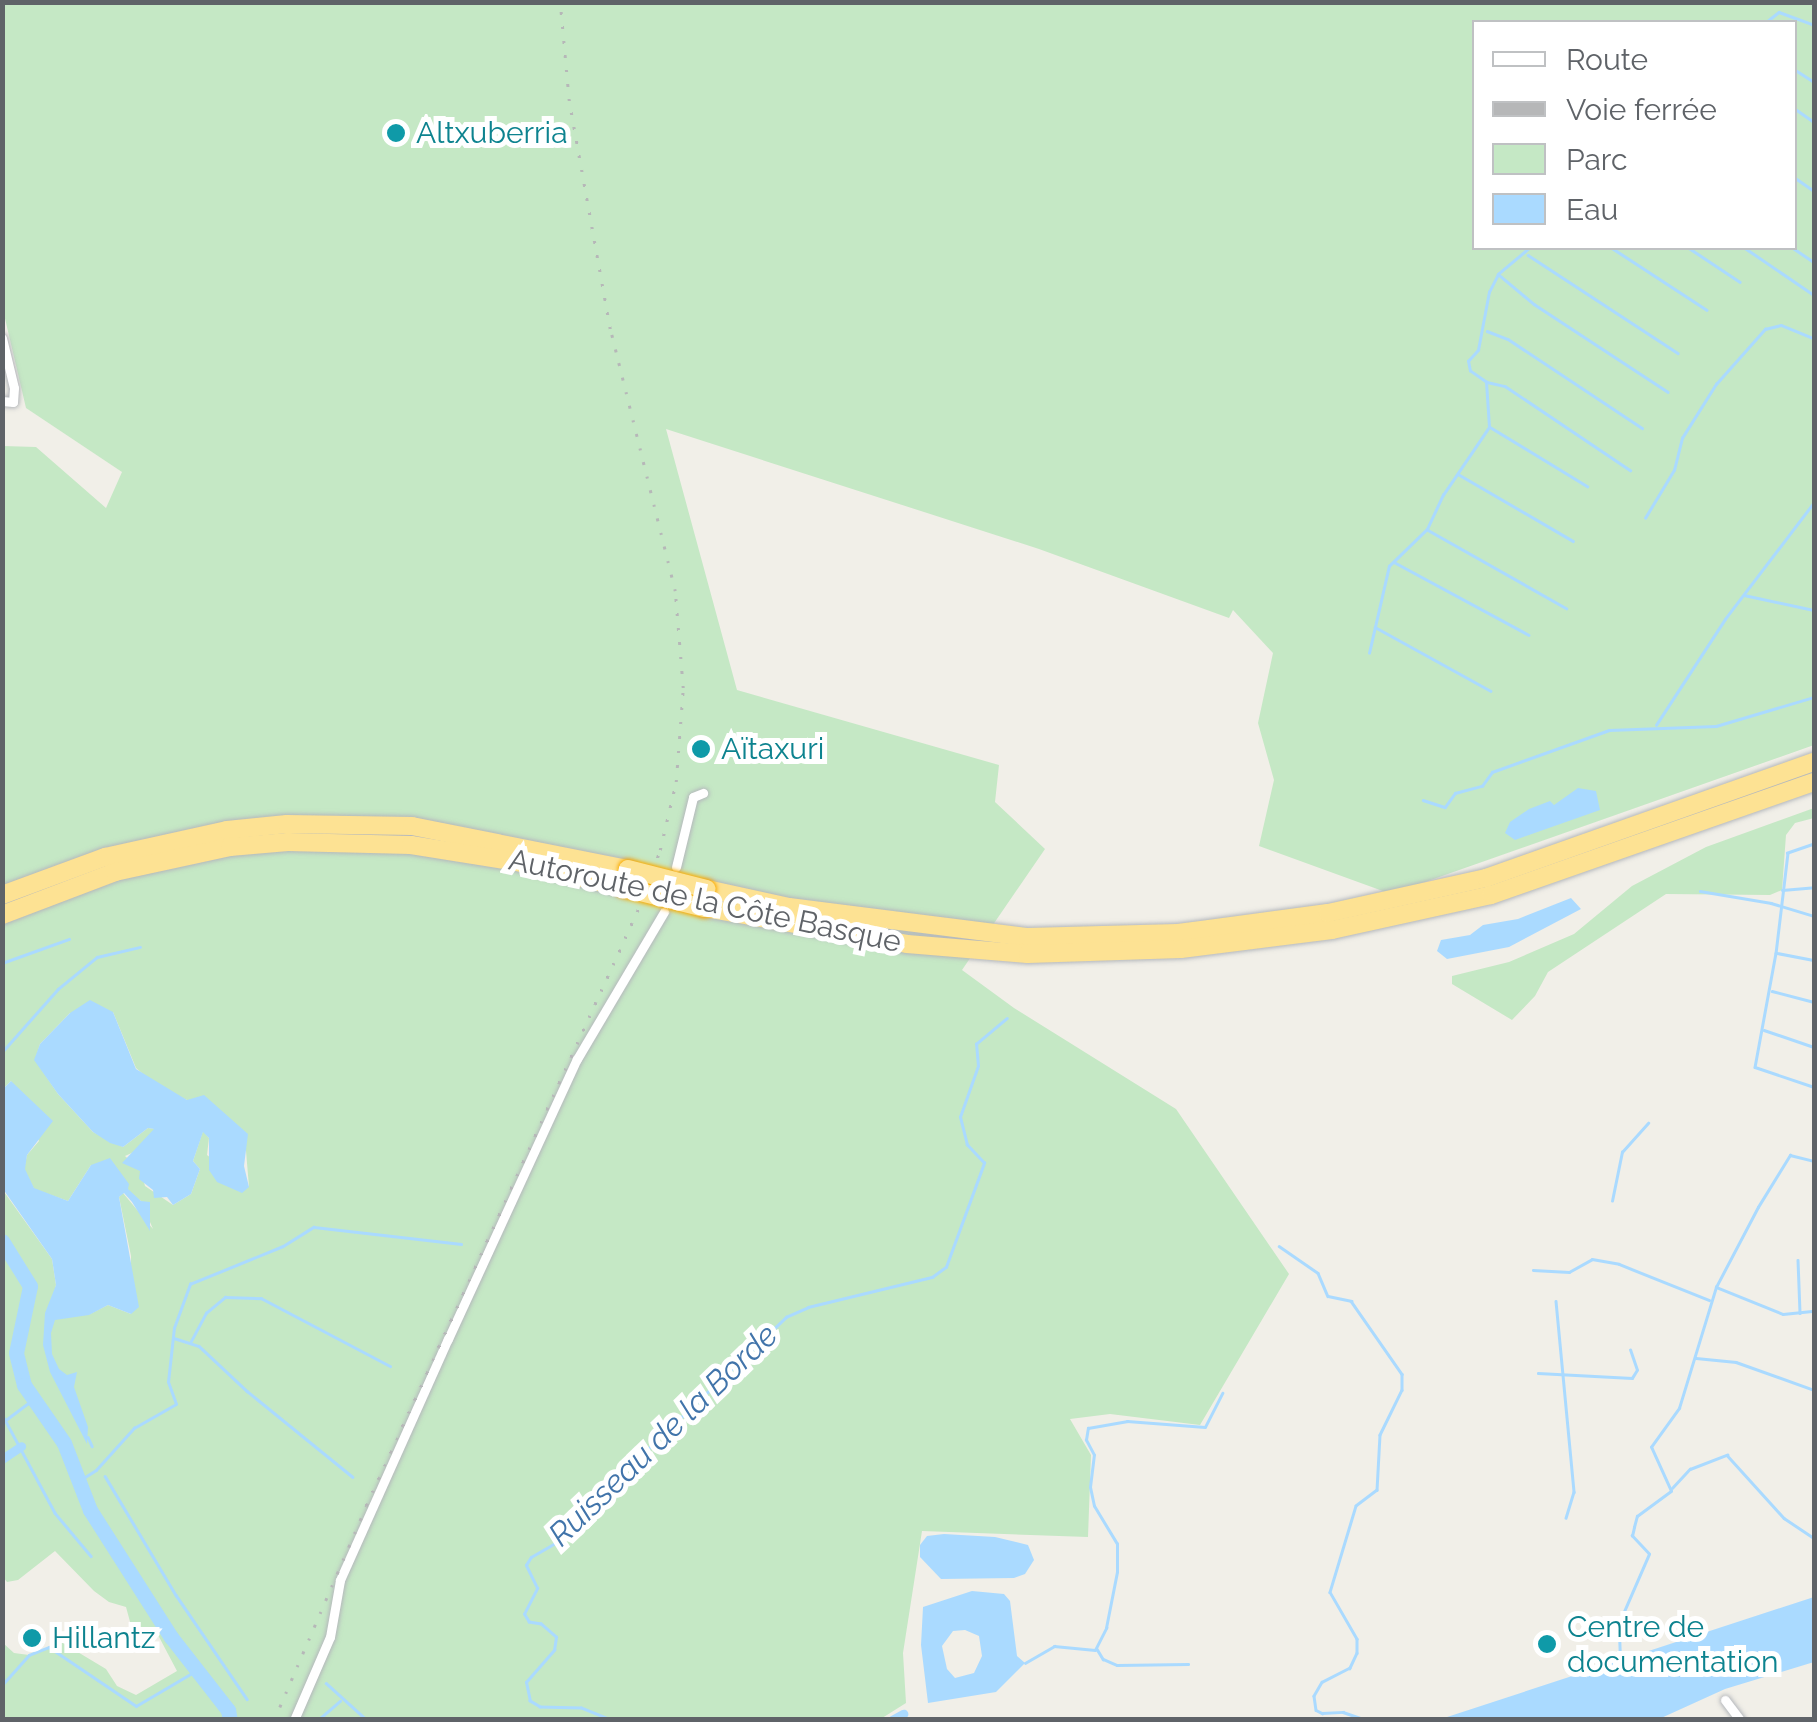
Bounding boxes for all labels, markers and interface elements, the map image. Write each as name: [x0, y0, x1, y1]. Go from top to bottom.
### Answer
legend: [1472, 20, 1797, 250]
text: Route: [1566, 42, 1648, 77]
text: Voie ferrée: [1566, 92, 1717, 127]
place label: Altxuberria: [416, 115, 567, 151]
marker: Altxuberria: [385, 122, 407, 144]
text: Parc: [1566, 142, 1627, 177]
text: Eau: [1566, 192, 1618, 227]
place label: Aïtaxuri: [721, 731, 824, 767]
marker: Aïtaxuri: [690, 738, 712, 760]
street label: Autoroute de la Côte Basque: [506, 842, 904, 960]
water label: Ruisseau de la Borde: [541, 1316, 785, 1554]
place label: Centre de documentation: [1567, 1609, 1779, 1680]
place label: Hillantz: [52, 1620, 155, 1656]
marker: Hillantz: [21, 1627, 43, 1649]
marker: Centre de documentation: [1536, 1633, 1558, 1655]

